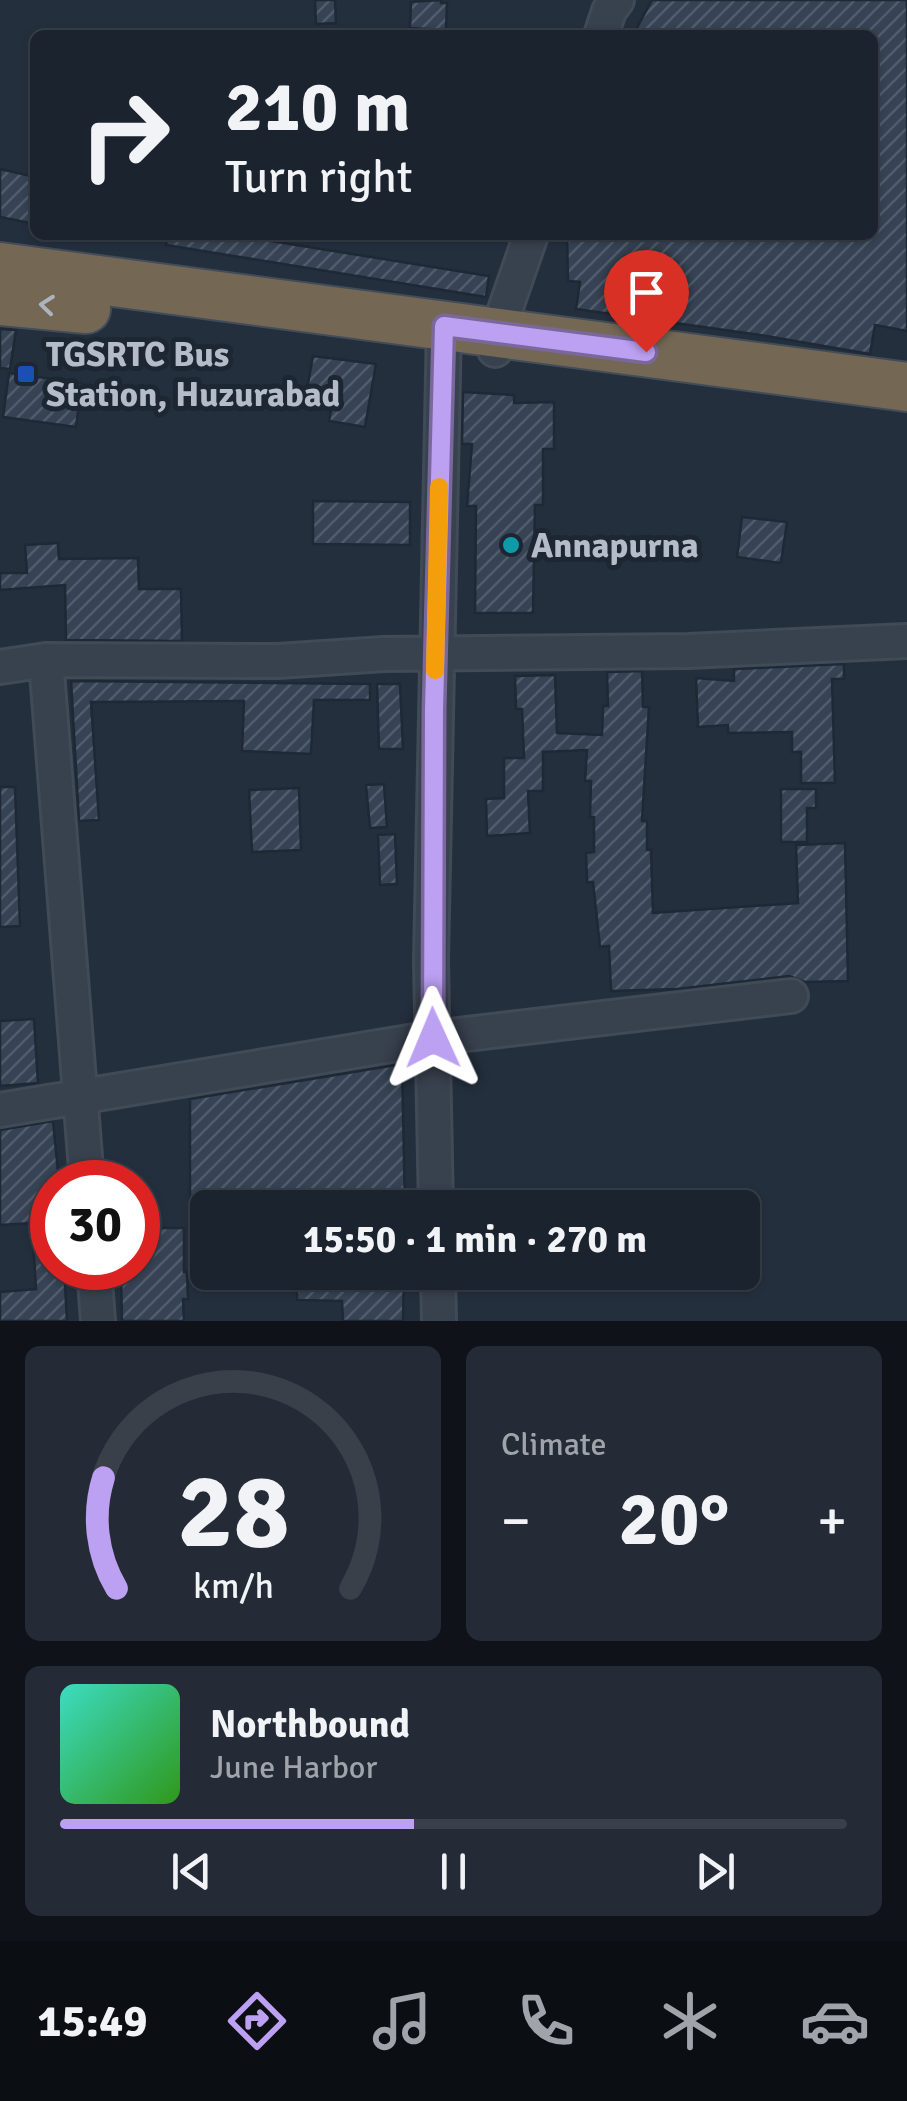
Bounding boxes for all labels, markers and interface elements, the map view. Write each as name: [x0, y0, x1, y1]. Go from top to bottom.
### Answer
text: 210 m: [225, 64, 410, 150]
icon: right: [60, 70, 190, 200]
text: Turn right: [225, 150, 413, 205]
pin: [604, 250, 689, 353]
icon: arrive: [619, 265, 674, 320]
one-way arrow: [39, 295, 55, 317]
place label: TGSRTC Bus Station, Huzurabad: [46, 333, 340, 416]
marker: TGSRTC Bus Station, Huzurabad: [15, 363, 37, 385]
place label: Annapurna: [531, 524, 699, 567]
marker: Annapurna: [500, 534, 522, 556]
position arrow: [381, 986, 485, 1090]
speed limit sign: 30: [30, 1160, 160, 1290]
text: 15:50 · 1 min · 270 m: [303, 1216, 647, 1263]
text: Climate: [501, 1425, 607, 1464]
text: 28: [177, 1448, 289, 1576]
text: 20°: [619, 1473, 730, 1566]
text: −: [501, 1487, 531, 1555]
text: +: [817, 1487, 847, 1555]
text: km/h: [193, 1564, 273, 1608]
text: Northbound: [210, 1701, 410, 1748]
text: June Harbor: [210, 1748, 377, 1787]
icon: previous: [164, 1844, 219, 1899]
icon: pause: [426, 1844, 481, 1899]
icon: next: [688, 1844, 743, 1899]
icon: directions: [222, 1986, 292, 2056]
icon: music: [367, 1986, 437, 2056]
icon: phone: [511, 1986, 581, 2056]
icon: climate: [655, 1986, 725, 2056]
icon: car: [800, 1986, 870, 2056]
text: 15:49: [37, 1994, 148, 2049]

